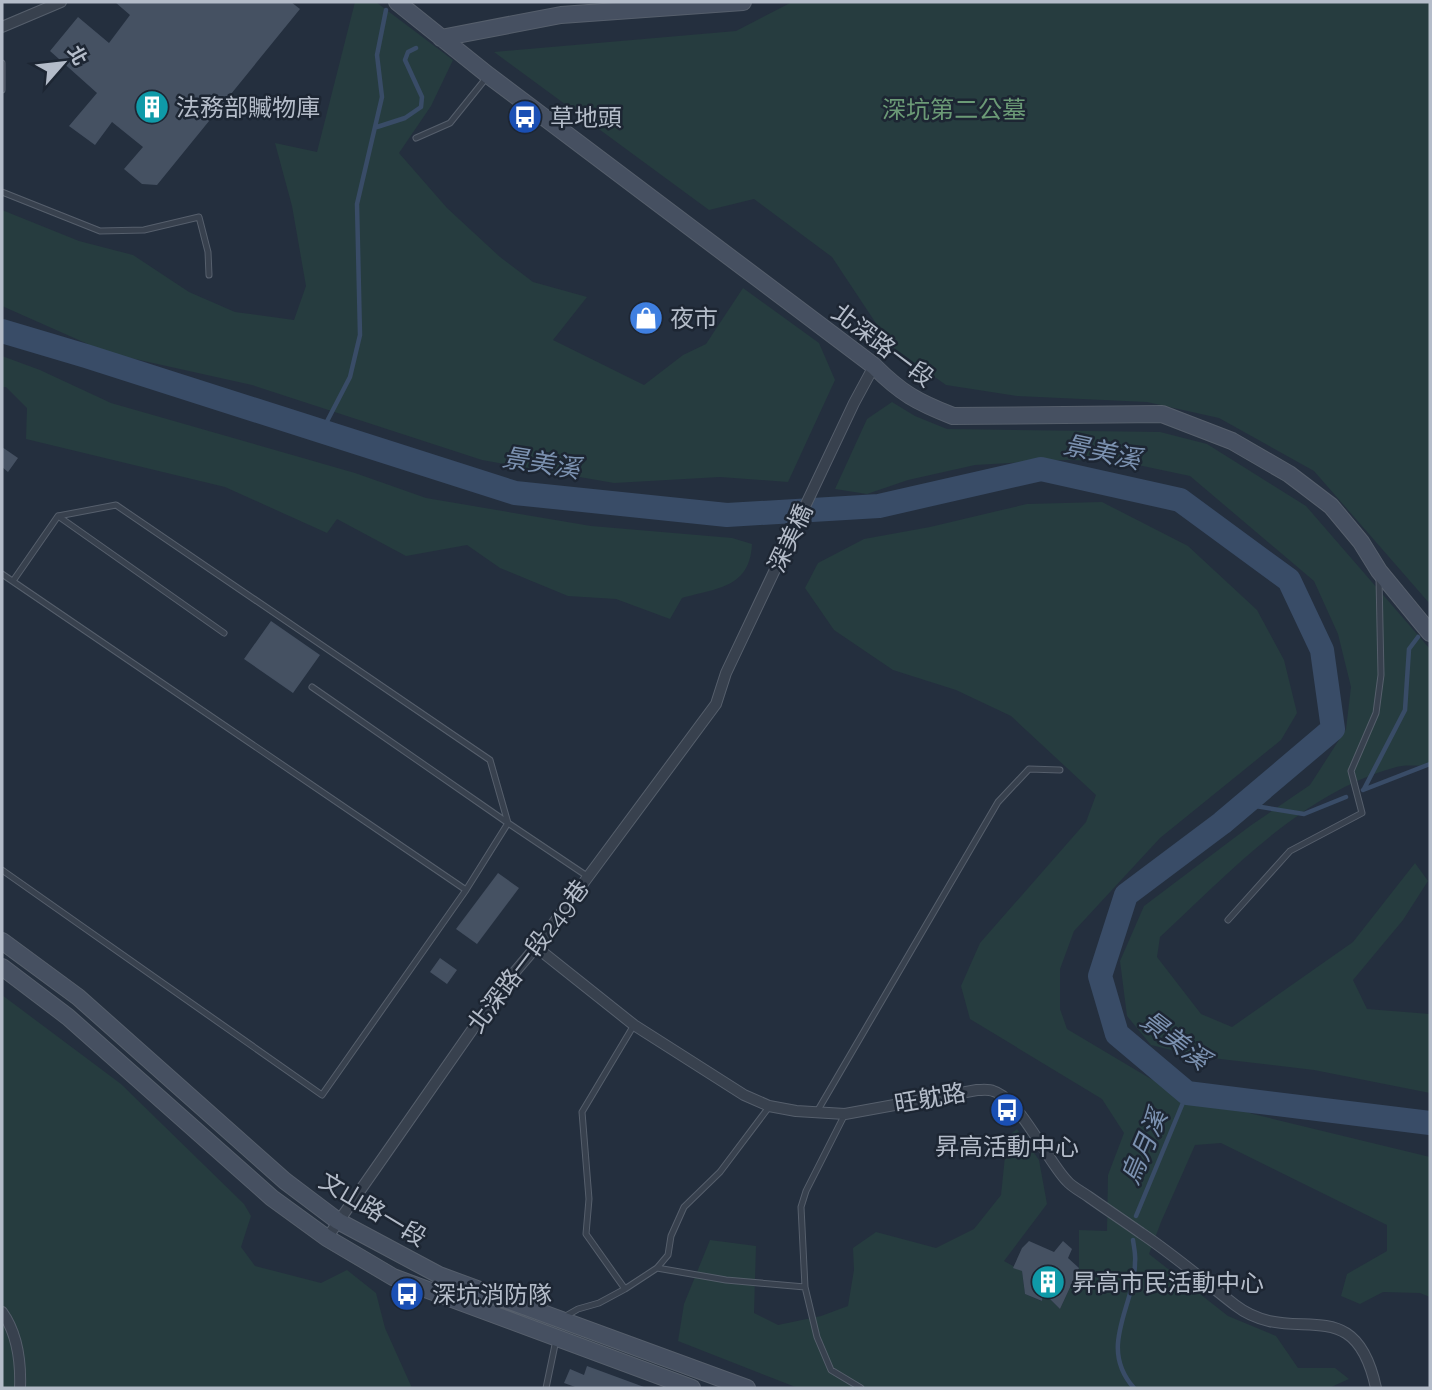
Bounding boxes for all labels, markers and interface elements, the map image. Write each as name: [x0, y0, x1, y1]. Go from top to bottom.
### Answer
north arrow: [28, 28, 98, 98]
text: 北: [64, 41, 92, 69]
building icon: 法務部贓物庫: [133, 88, 171, 126]
place label: 法務部贓物庫: [176, 93, 320, 122]
park label: 深坑第二公墓: [882, 95, 1026, 124]
bus stop icon: 草地頭: [506, 98, 544, 136]
place label: 草地頭: [550, 103, 622, 132]
street label: 北深路一段: [826, 297, 940, 393]
shop icon: 夜市: [627, 299, 665, 337]
place label: 夜市: [670, 304, 718, 333]
water label: 景美溪: [1061, 429, 1147, 476]
water label: 景美溪: [500, 442, 586, 485]
street label: 深美橋: [762, 499, 818, 577]
street label: 北深路一段249巷: [461, 874, 595, 1038]
water label: 景美溪: [1135, 1005, 1218, 1078]
street label: 旺躭路: [892, 1077, 968, 1119]
bus stop icon: 昇高活動中心: [988, 1091, 1026, 1129]
water label: 烏月溪: [1115, 1102, 1175, 1189]
place label: 昇高活動中心: [935, 1132, 1079, 1161]
street label: 文山路一段: [314, 1166, 432, 1252]
building icon: 昇高市民活動中心: [1029, 1263, 1067, 1301]
place label: 昇高市民活動中心: [1072, 1268, 1264, 1297]
bus stop icon: 深坑消防隊: [388, 1275, 426, 1313]
place label: 深坑消防隊: [432, 1280, 552, 1309]

